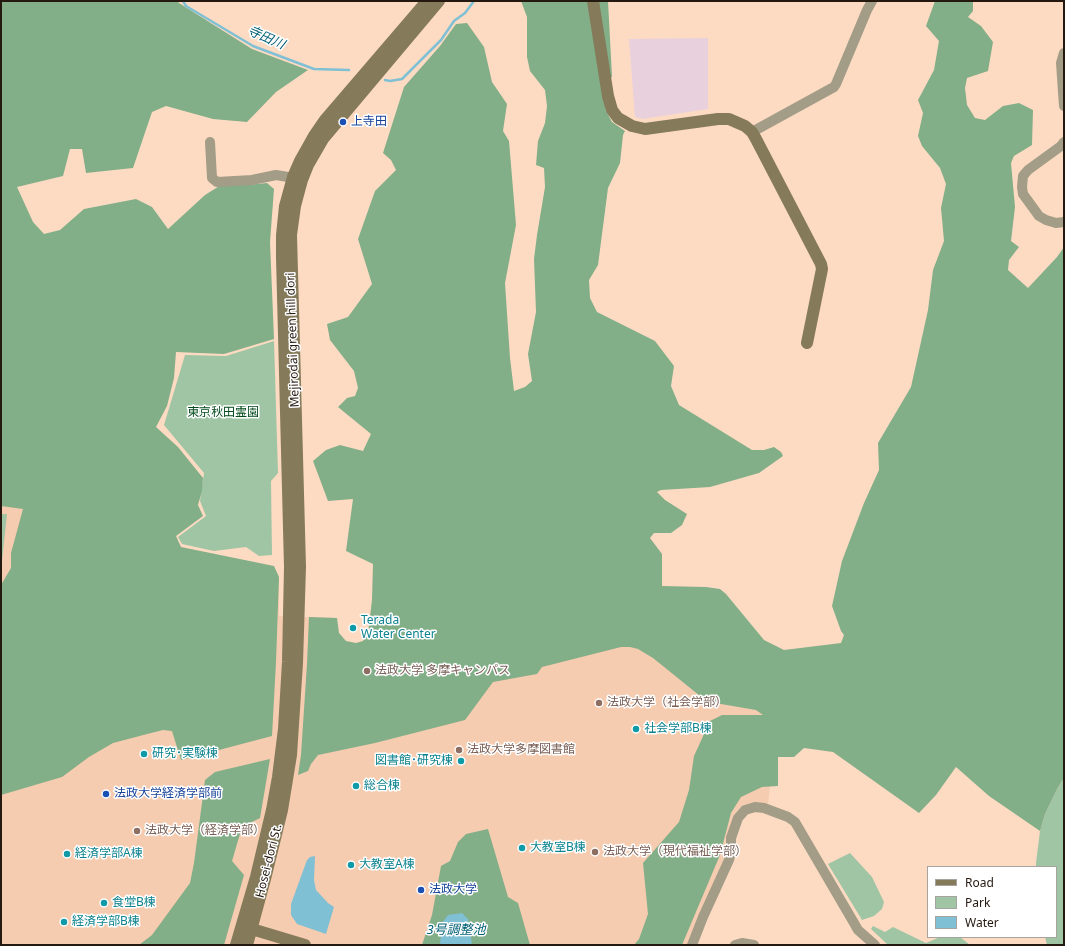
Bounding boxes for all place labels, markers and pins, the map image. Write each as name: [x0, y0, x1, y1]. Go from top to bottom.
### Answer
place label: 上寺田: [351, 115, 387, 129]
marker: 上寺田: [338, 117, 348, 127]
place label: Terada Water Center: [361, 614, 436, 642]
marker: Terada Water Center: [348, 623, 358, 633]
place label: 法政大学 多摩キャンパス: [375, 664, 510, 678]
marker: 法政大学 多摩キャンパス: [362, 666, 372, 676]
place label: 法政大学（社会学部）: [607, 696, 727, 710]
marker: 法政大学（社会学部）: [594, 698, 604, 708]
place label: 社会学部B棟: [644, 722, 712, 736]
marker: 社会学部B棟: [631, 724, 641, 734]
place label: 法政大学多摩図書館: [467, 743, 575, 757]
marker: 法政大学多摩図書館: [454, 745, 464, 755]
place label: 研究･実験棟: [152, 747, 218, 761]
marker: 研究･実験棟: [139, 749, 149, 759]
place label: 図書館･研究棟: [375, 754, 453, 768]
marker: 図書館･研究棟: [456, 756, 466, 766]
place label: 総合棟: [364, 779, 400, 793]
marker: 総合棟: [351, 781, 361, 791]
place label: 法政大学経済学部前: [114, 787, 222, 801]
marker: 法政大学経済学部前: [101, 789, 111, 799]
place label: 法政大学（経済学部）: [145, 824, 265, 838]
marker: 法政大学（経済学部）: [132, 826, 142, 836]
place label: 大教室B棟: [530, 841, 586, 855]
marker: 大教室B棟: [517, 843, 527, 853]
place label: 法政大学（現代福祉学部）: [603, 845, 747, 859]
place label: 経済学部A棟: [75, 847, 143, 861]
marker: 法政大学（現代福祉学部）: [590, 847, 600, 857]
marker: 経済学部A棟: [62, 849, 72, 859]
place label: 大教室A棟: [359, 858, 415, 872]
marker: 大教室A棟: [346, 860, 356, 870]
place label: 法政大学: [429, 883, 477, 897]
marker: 法政大学: [416, 885, 426, 895]
place label: 食堂B棟: [112, 896, 156, 910]
marker: 食堂B棟: [99, 898, 109, 908]
place label: 経済学部B棟: [72, 915, 140, 929]
marker: 経済学部B棟: [59, 917, 69, 927]

